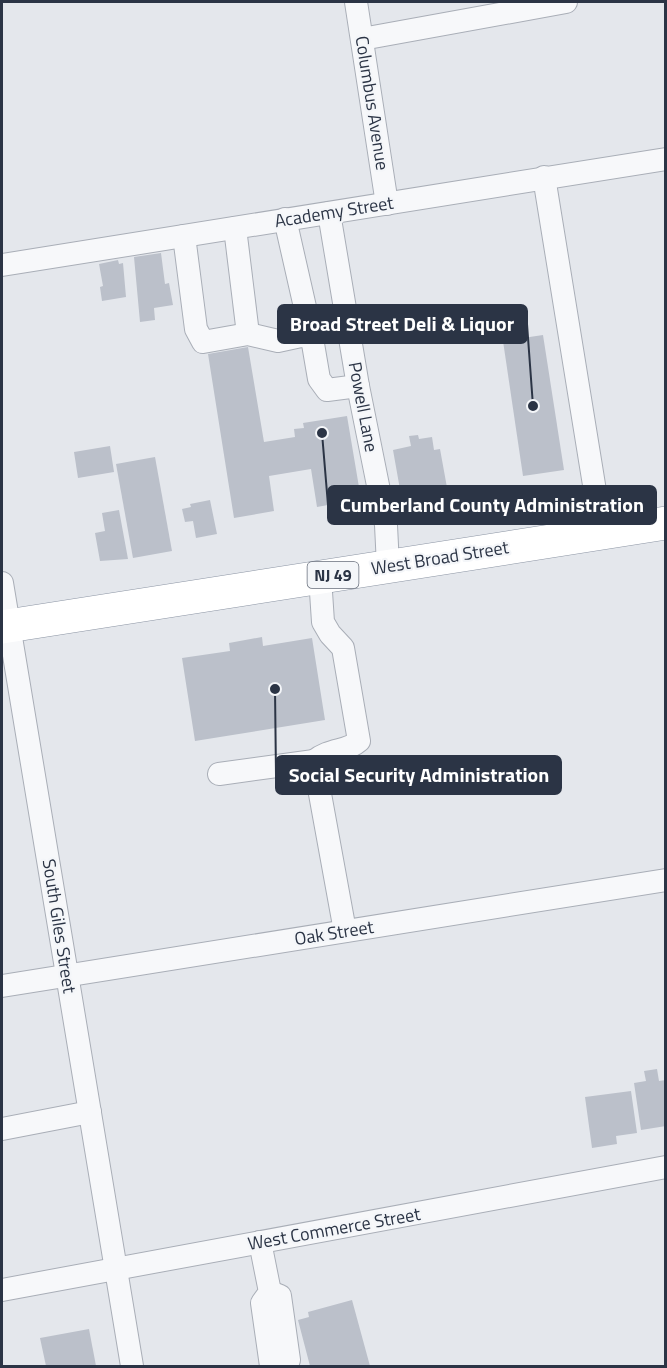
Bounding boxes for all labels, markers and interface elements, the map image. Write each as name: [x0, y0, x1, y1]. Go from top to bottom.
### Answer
street label: Columbus Avenue: [349, 34, 396, 172]
street label: Academy Street: [272, 189, 396, 234]
callout: Broad Street Deli & Liquor: [278, 305, 527, 343]
text: Broad Street Deli & Liquor: [290, 308, 515, 339]
street label: Powell Lane: [342, 359, 385, 454]
callout: Cumberland County Administration: [328, 486, 656, 524]
text: Cumberland County Administration: [340, 489, 644, 520]
street label: West Broad Street: [369, 533, 511, 582]
road number: NJ 49: [308, 562, 358, 588]
callout: Social Security Administration: [276, 756, 561, 794]
text: Social Security Administration: [289, 759, 549, 790]
street label: South Giles Street: [36, 857, 84, 996]
street label: Oak Street: [292, 913, 376, 952]
street label: West Commerce Street: [245, 1200, 423, 1257]

